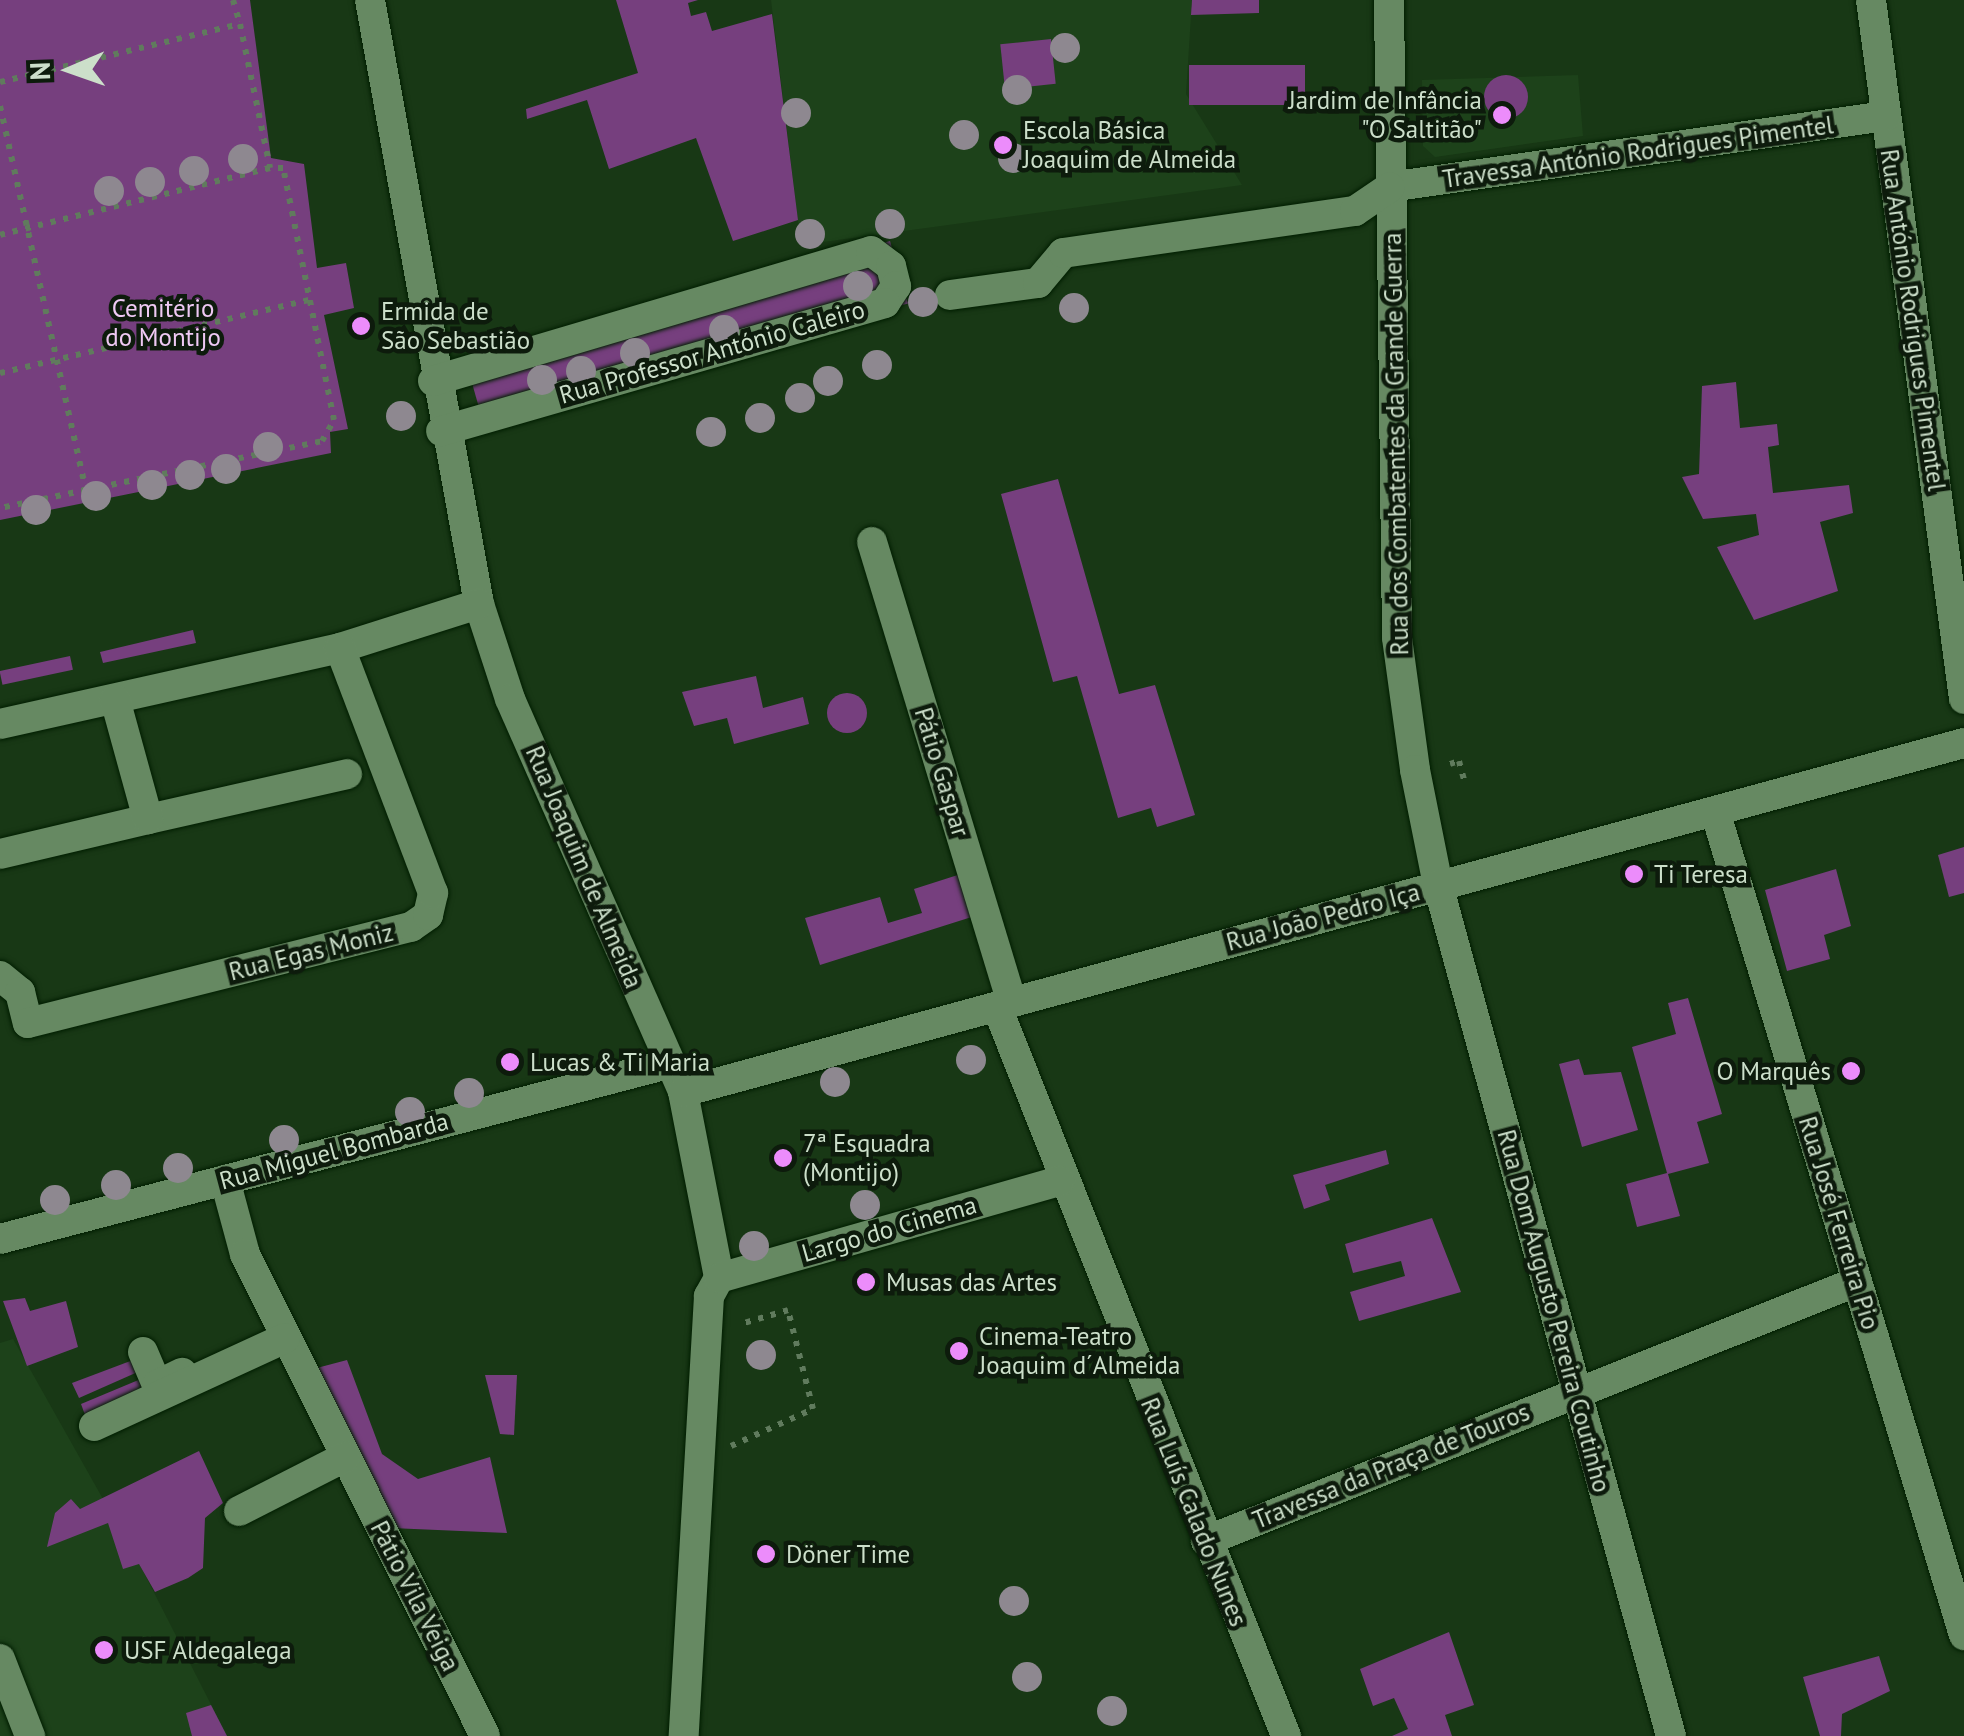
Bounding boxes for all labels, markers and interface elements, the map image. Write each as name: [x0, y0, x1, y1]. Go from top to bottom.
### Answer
north arrow: [20, 20, 120, 120]
text: N: [21, 61, 58, 81]
place label: Jardim de Infância "O Saltitão": [1289, 86, 1482, 145]
marker: Jardim de Infância "O Saltitão": [1491, 104, 1513, 126]
street label: Travessa António Rodrigues Pimentel: [1440, 110, 1836, 194]
place label: Escola Básica Joaquim de Almeida: [1023, 116, 1237, 175]
marker: Escola Básica Joaquim de Almeida: [992, 134, 1014, 156]
street label: Rua António Rodrigues Pimentel: [1874, 147, 1952, 493]
street label: Rua dos Combatentes da Grande Guerra: [1377, 232, 1415, 656]
park label: Cemitério do Montijo: [105, 294, 221, 353]
street label: Rua Professor António Caleiro: [555, 294, 869, 410]
place label: Ermida de São Sebastião: [381, 297, 530, 356]
marker: Ermida de São Sebastião: [350, 315, 372, 337]
street label: Pátio Gaspar: [908, 704, 976, 840]
street label: Rua Joaquim de Almeida: [519, 741, 649, 993]
place label: Ti Teresa: [1654, 859, 1749, 889]
marker: Ti Teresa: [1623, 863, 1645, 885]
street label: Rua João Pedro Iça: [1223, 877, 1423, 957]
street label: Rua Egas Moniz: [226, 917, 396, 987]
place label: Lucas & Ti Maria: [530, 1047, 711, 1077]
marker: Lucas & Ti Maria: [499, 1051, 521, 1073]
place label: O Marquês: [1716, 1056, 1831, 1086]
marker: O Marquês: [1840, 1060, 1862, 1082]
street label: Rua Miguel Bombarda: [216, 1106, 452, 1196]
street label: Rua José Ferreira Pio: [1792, 1113, 1886, 1333]
street label: Rua Dom Augusto Pereira Coutinho: [1491, 1126, 1617, 1496]
place label: 7ª Esquadra (Montijo): [803, 1129, 931, 1188]
marker: 7ª Esquadra (Montijo): [772, 1147, 794, 1169]
street label: Largo do Cinema: [798, 1190, 980, 1268]
place label: Musas das Artes: [886, 1267, 1058, 1297]
marker: Musas das Artes: [855, 1271, 877, 1293]
place label: Cinema-Teatro Joaquim d´Almeida: [979, 1322, 1180, 1381]
marker: Cinema-Teatro Joaquim d´Almeida: [948, 1340, 970, 1362]
street label: Rua Luís Calado Nunes: [1134, 1393, 1254, 1631]
street label: Travessa da Praça de Touros: [1248, 1397, 1534, 1535]
street label: Pátio Vila Veiga: [364, 1515, 466, 1677]
place label: Döner Time: [786, 1539, 911, 1569]
marker: Döner Time: [755, 1543, 777, 1565]
place label: USF Aldegalega: [124, 1635, 292, 1665]
marker: USF Aldegalega: [93, 1639, 115, 1661]

